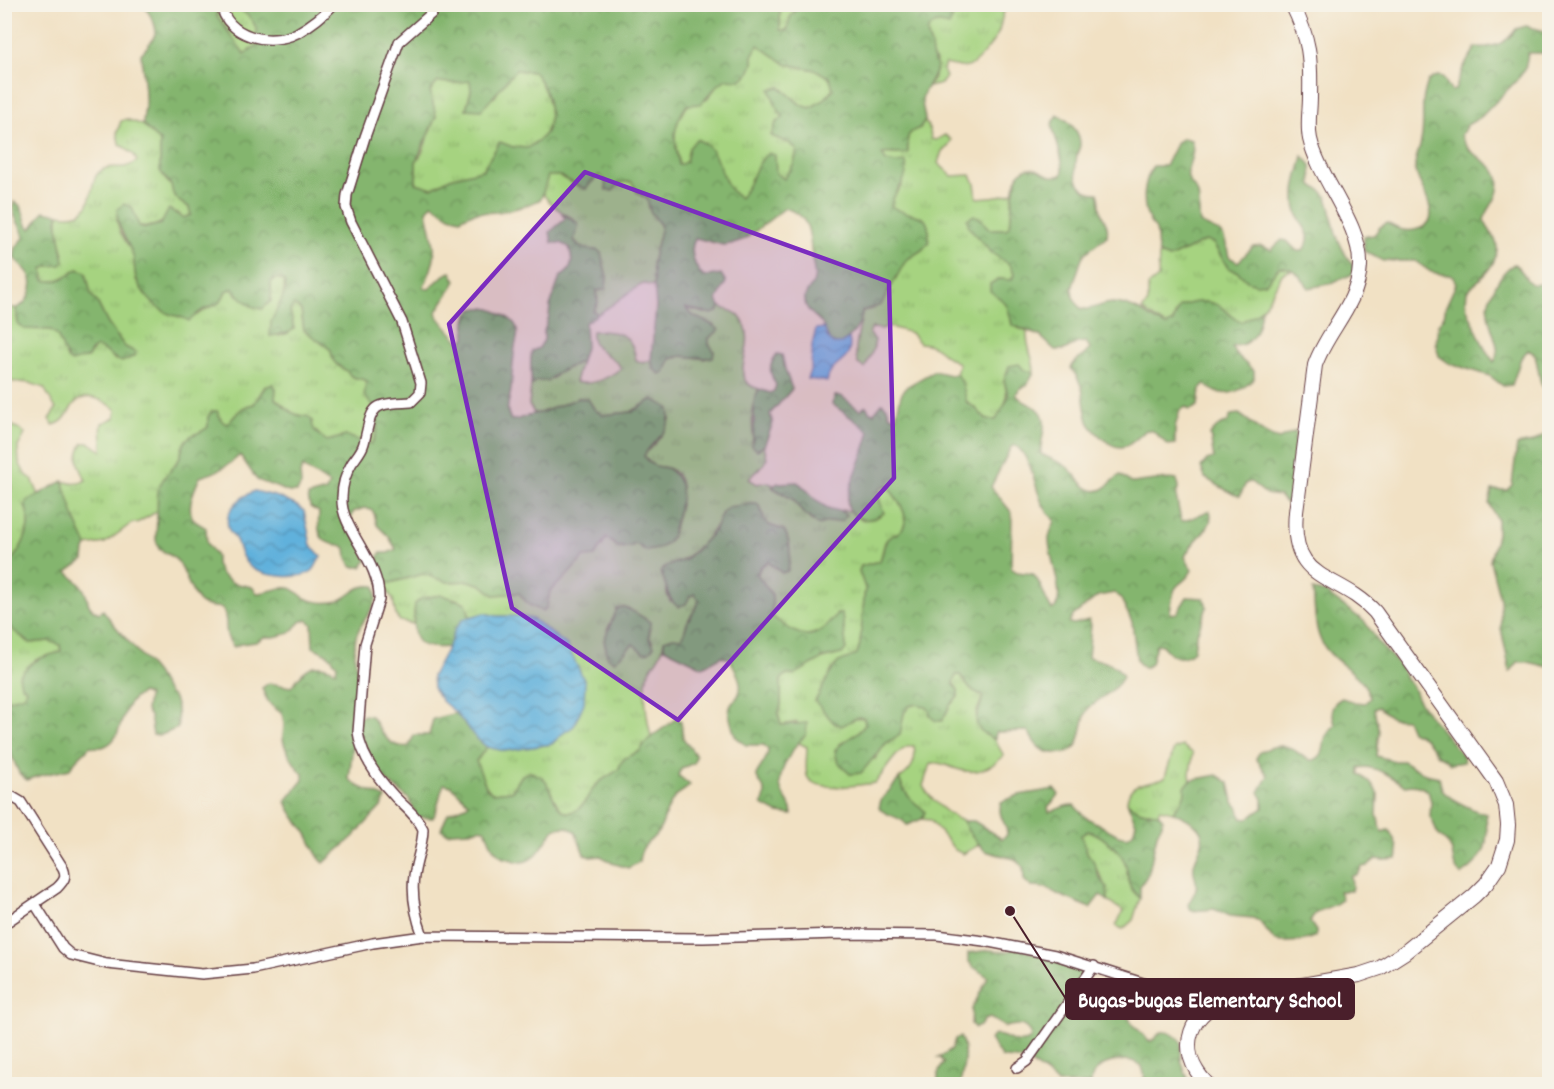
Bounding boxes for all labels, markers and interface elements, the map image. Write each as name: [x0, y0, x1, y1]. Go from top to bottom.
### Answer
callout: Bugas-bugas Elementary School: [1066, 979, 1354, 1019]
text: Bugas-bugas Elementary School: [1078, 987, 1343, 1018]

